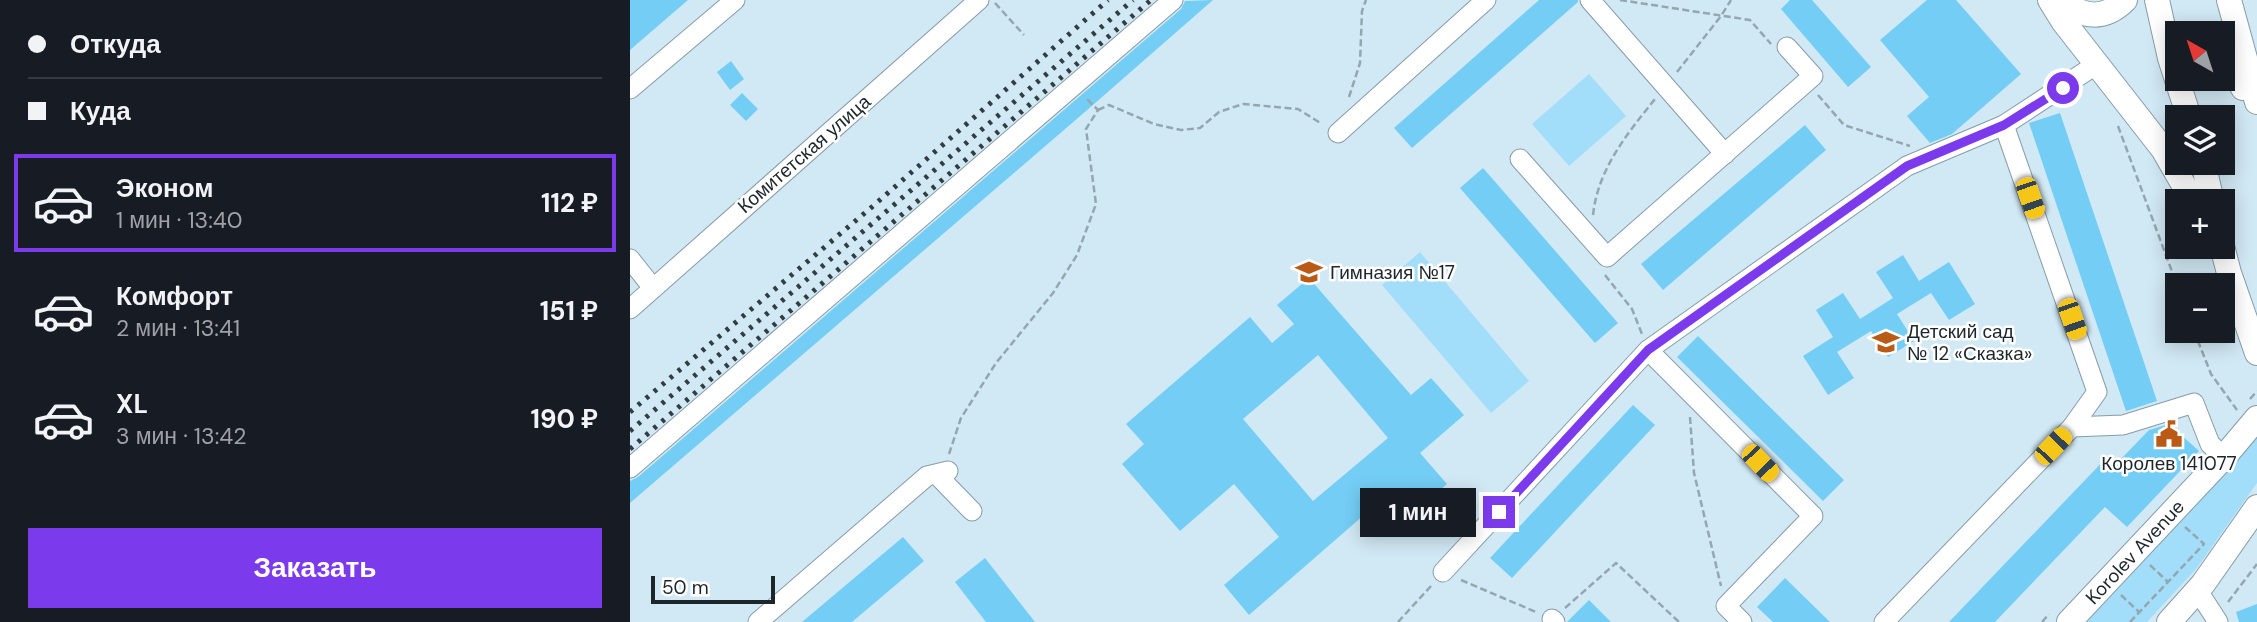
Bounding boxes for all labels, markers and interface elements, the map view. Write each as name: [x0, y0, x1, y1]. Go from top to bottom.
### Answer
north arrow: [2165, 21, 2235, 91]
map controls: [2165, 21, 2235, 343]
text: Откуда: [70, 27, 161, 61]
route start: [2047, 72, 2079, 104]
street label: Комитетская улица: [732, 89, 876, 219]
text: Куда: [70, 94, 131, 128]
button: layers: [2165, 105, 2235, 175]
text: Эконом: [116, 171, 214, 205]
icon: car: [32, 172, 95, 235]
car: [2014, 175, 2047, 221]
text: 112 ₽: [541, 186, 598, 220]
button: +: [2165, 189, 2235, 259]
text: 1 мин · 13:40: [116, 205, 243, 235]
school or university icon: Гимназия №17: [1294, 257, 1324, 287]
place label: Гимназия №17: [1330, 260, 1455, 285]
button: −: [2165, 273, 2235, 343]
text: Комфорт: [116, 279, 233, 313]
icon: car: [32, 280, 95, 343]
text: 151 ₽: [540, 294, 598, 328]
car: [2056, 296, 2089, 342]
text: 2 мин · 13:41: [116, 313, 240, 343]
place label: Детский сад № 12 «Сказка»: [1907, 319, 2032, 366]
school or university icon: Детский сад № 12 «Сказка»: [1871, 327, 1901, 357]
text: XL: [116, 387, 148, 421]
icon: car: [32, 388, 95, 451]
text: 190 ₽: [531, 402, 598, 436]
public building icon: Королев 141077: [2154, 419, 2184, 449]
text: 3 мин · 13:42: [116, 421, 247, 451]
car: [2031, 424, 2076, 468]
car: [1738, 441, 1783, 485]
place label: Королев 141077: [2101, 451, 2237, 476]
callout: 1 мин: [1359, 488, 1474, 536]
street label: Korolev Avenue: [2080, 494, 2190, 610]
route end: [1483, 496, 1515, 528]
text: 1 мин: [1389, 497, 1447, 527]
button: Заказать: [28, 528, 602, 608]
scale bar: [651, 573, 775, 605]
text: 50 m: [662, 575, 709, 600]

